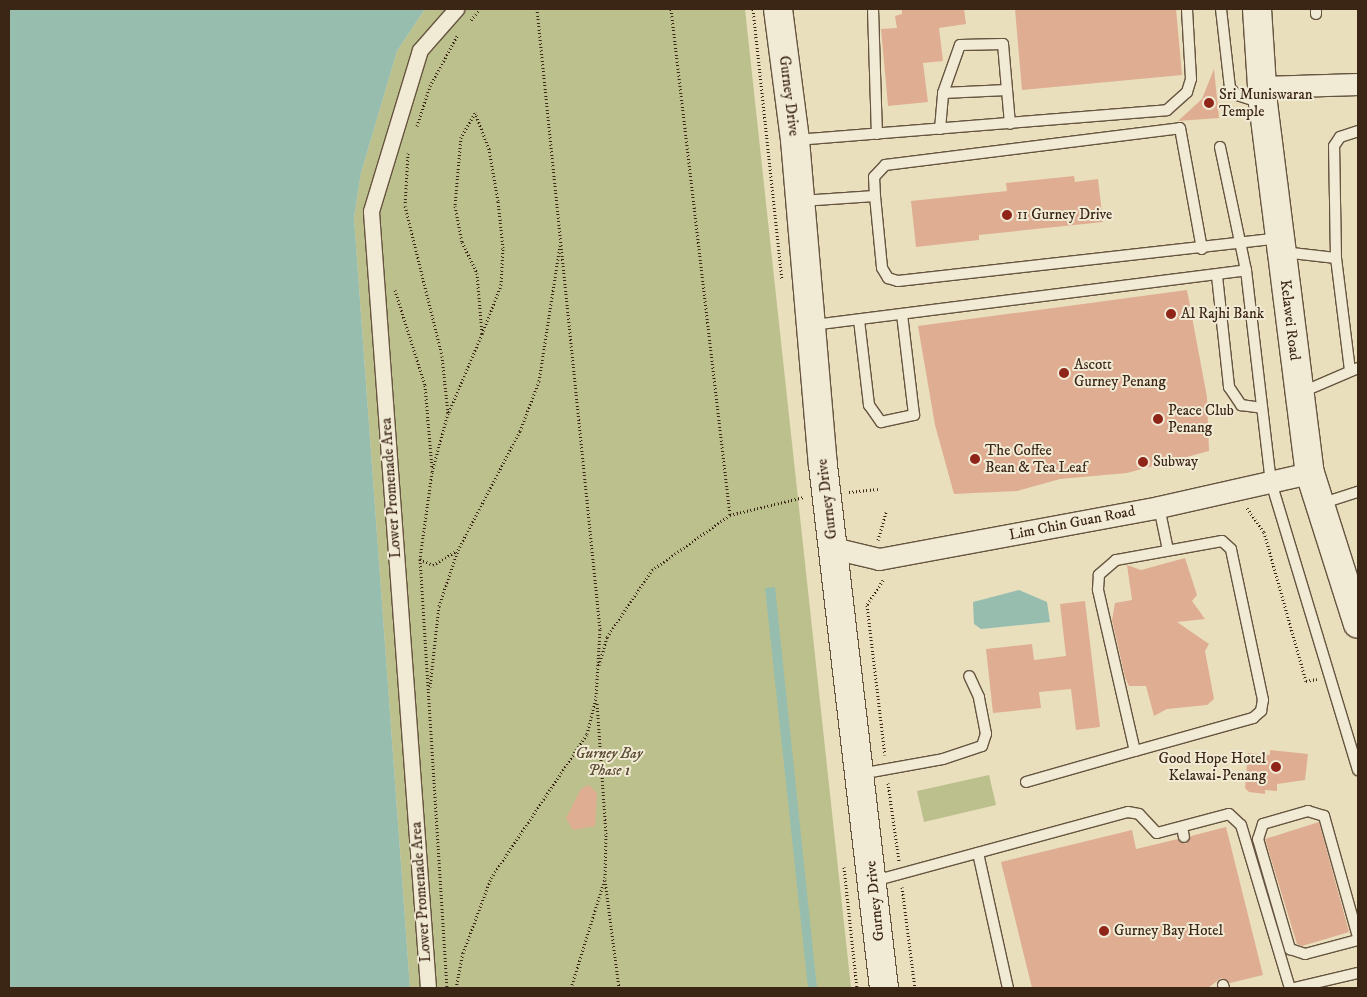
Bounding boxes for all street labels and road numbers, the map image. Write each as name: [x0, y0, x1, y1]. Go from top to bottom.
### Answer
street label: Gurney Drive: [775, 55, 803, 137]
street label: Kelawei Road: [1276, 279, 1304, 361]
street label: Lower Promenade Area: [377, 417, 405, 559]
street label: Gurney Drive: [813, 458, 841, 540]
street label: Lim Chin Guan Road: [1007, 502, 1137, 544]
street label: Lower Promenade Area: [407, 821, 435, 963]
street label: Gurney Drive: [862, 860, 888, 942]

